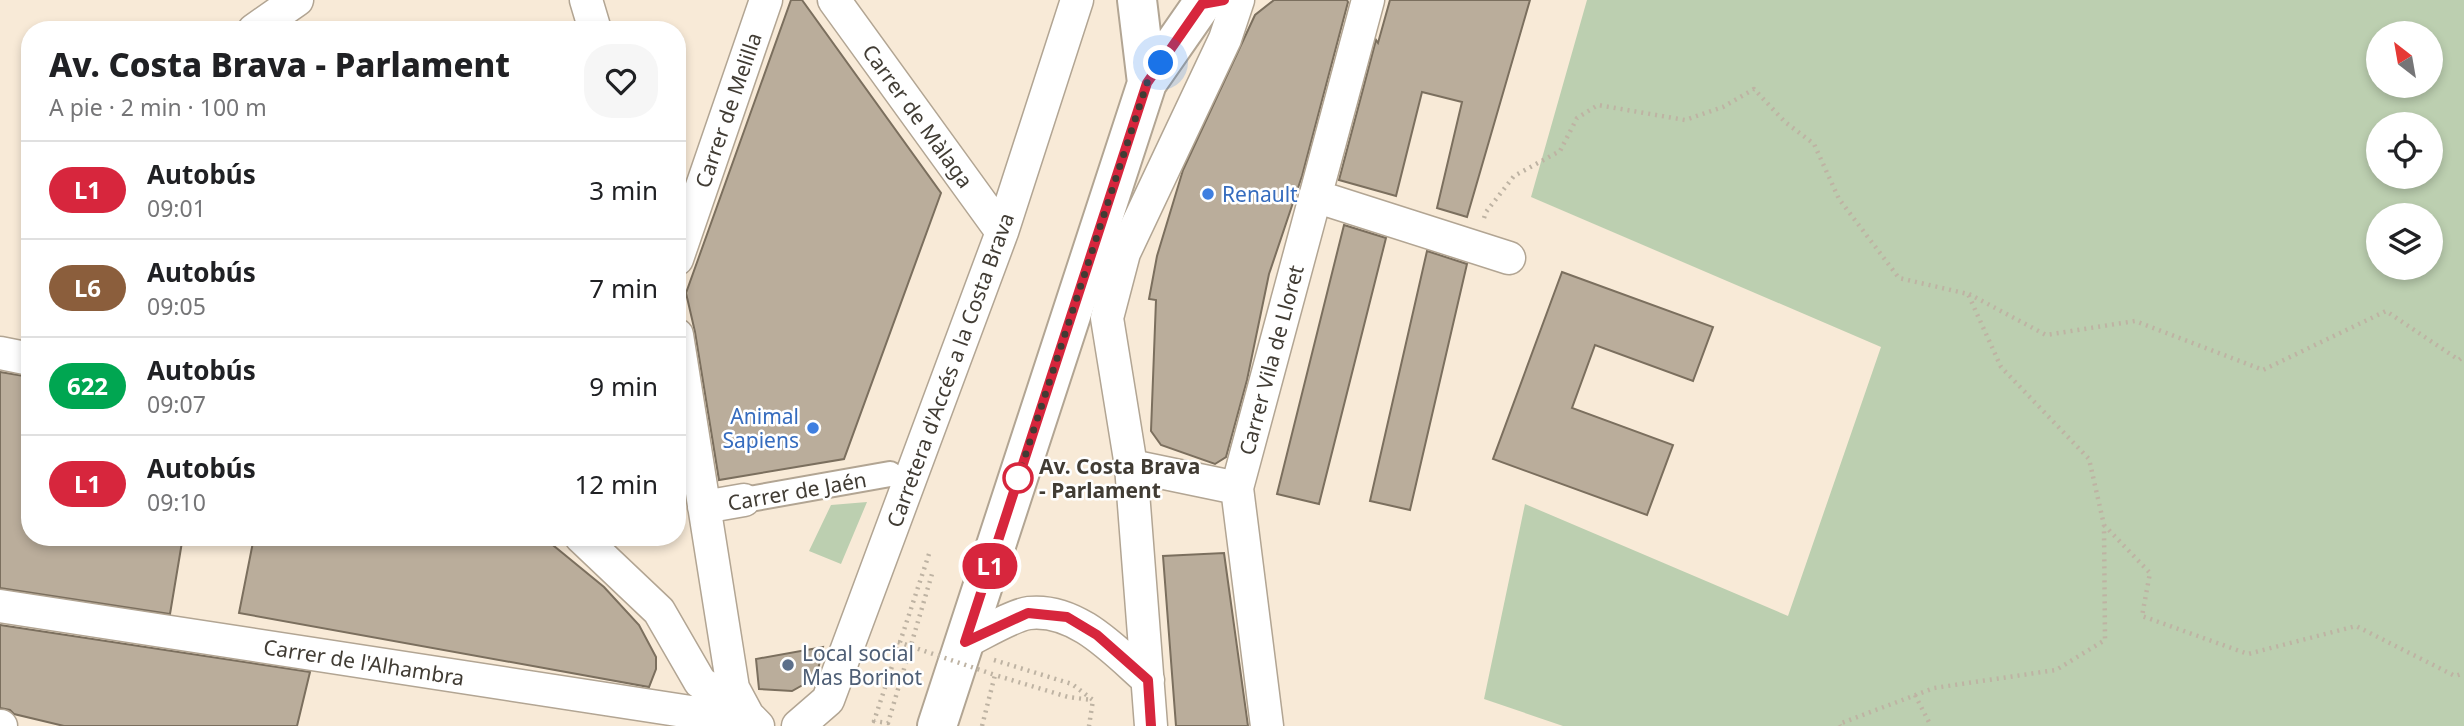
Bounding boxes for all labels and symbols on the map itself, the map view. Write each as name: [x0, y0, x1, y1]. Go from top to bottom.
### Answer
north arrow: [2366, 21, 2443, 98]
street label: Carrer de Melilla: [688, 29, 768, 191]
street label: Carrer de Màlaga: [856, 39, 980, 193]
your location: [1143, 45, 1178, 80]
place label: Renault: [1222, 180, 1298, 208]
marker: Renault: [1200, 186, 1216, 202]
street label: Carretera d'Accés a la Costa Brava: [880, 209, 1020, 531]
street label: Carrer Vila de Lloret: [1232, 261, 1310, 458]
place label: Animal Sapiens: [722, 402, 799, 454]
marker: Animal Sapiens: [805, 420, 821, 436]
place label: Av. Costa Brava - Parlament: [1039, 452, 1200, 504]
marker: Av. Costa Brava - Parlament: [1003, 463, 1033, 493]
street label: Carrer de Jaén: [725, 465, 869, 517]
line badge: L1: [958, 543, 1021, 589]
street label: Carrer de l'Alhambra: [262, 632, 466, 692]
place label: Local social Mas Borinot: [802, 639, 922, 691]
marker: Local social Mas Borinot: [780, 657, 796, 673]

